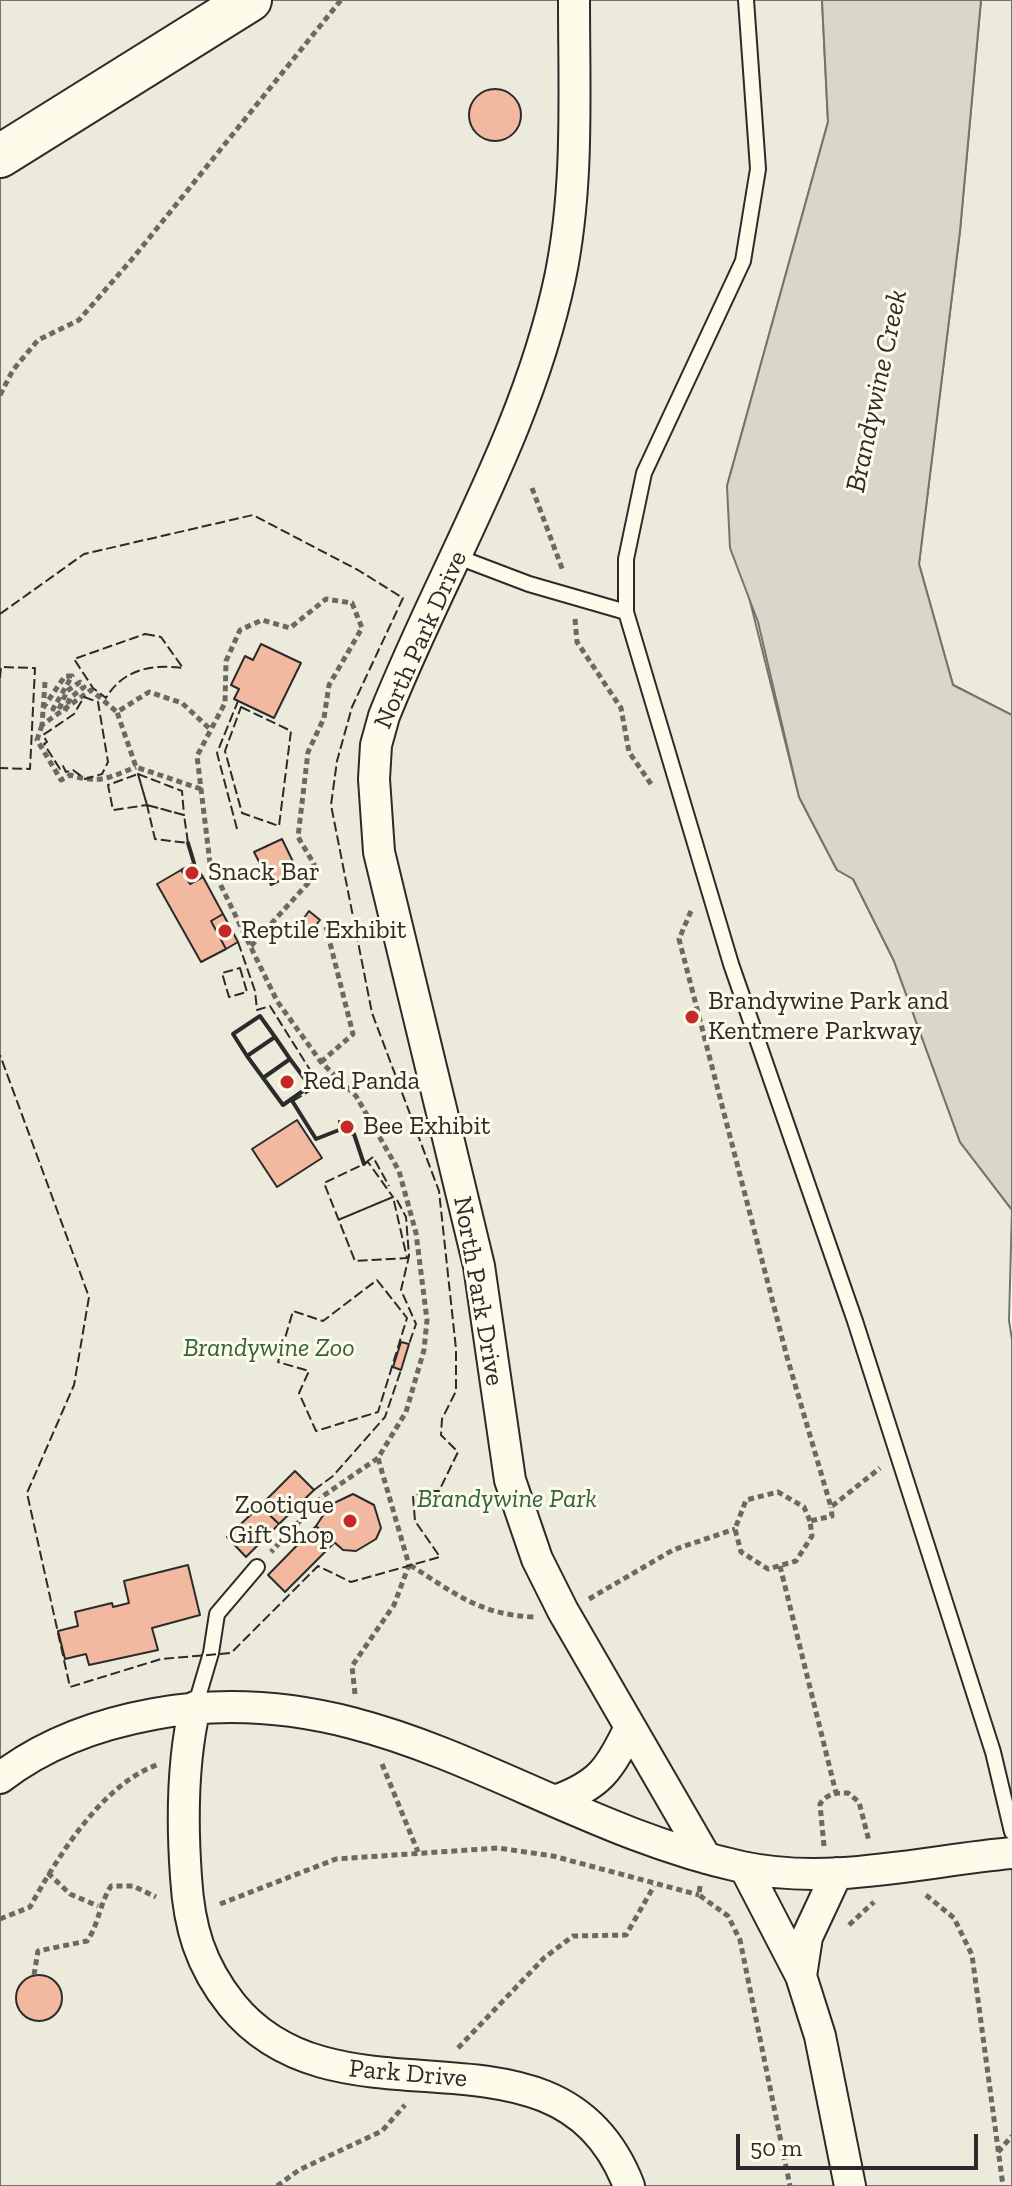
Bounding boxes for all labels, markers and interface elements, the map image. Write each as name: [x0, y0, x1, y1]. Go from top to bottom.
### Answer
water label: Brandywine Creek: [839, 287, 915, 495]
street label: North Park Drive: [368, 546, 474, 734]
place label: Snack Bar: [208, 857, 320, 889]
marker: Snack Bar: [183, 864, 201, 882]
place label: Reptile Exhibit: [241, 915, 407, 947]
marker: Reptile Exhibit: [216, 922, 234, 940]
place label: Brandywine Park and Kentmere Parkway: [708, 986, 949, 1048]
marker: Brandywine Park and Kentmere Parkway: [683, 1008, 701, 1026]
place label: Red Panda: [303, 1066, 420, 1098]
marker: Red Panda: [278, 1073, 296, 1091]
place label: Bee Exhibit: [363, 1111, 490, 1143]
marker: Bee Exhibit: [338, 1118, 356, 1136]
street label: North Park Drive: [446, 1194, 510, 1388]
park label: Brandywine Zoo: [183, 1333, 355, 1365]
park label: Brandywine Park: [417, 1484, 597, 1516]
place label: Zootique Gift Shop: [229, 1490, 334, 1552]
marker: Zootique Gift Shop: [341, 1512, 359, 1530]
street label: Park Drive: [348, 2053, 468, 2095]
scale bar: [740, 2118, 982, 2168]
text: 50 m: [750, 2133, 802, 2162]

